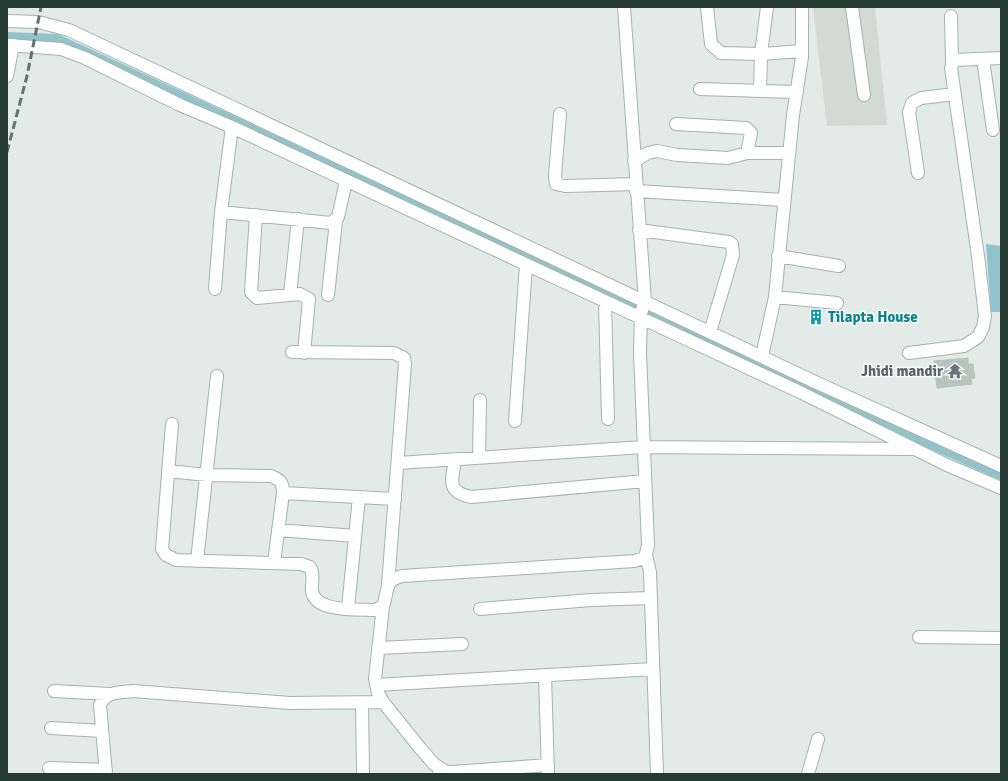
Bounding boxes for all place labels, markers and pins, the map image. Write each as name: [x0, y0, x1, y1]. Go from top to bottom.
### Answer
building icon: Tilapta House: [807, 308, 825, 326]
place label: Tilapta House: [828, 308, 918, 326]
place label: Jhidi mandir: [861, 362, 943, 380]
temple icon: Jhidi mandir: [946, 362, 964, 380]

